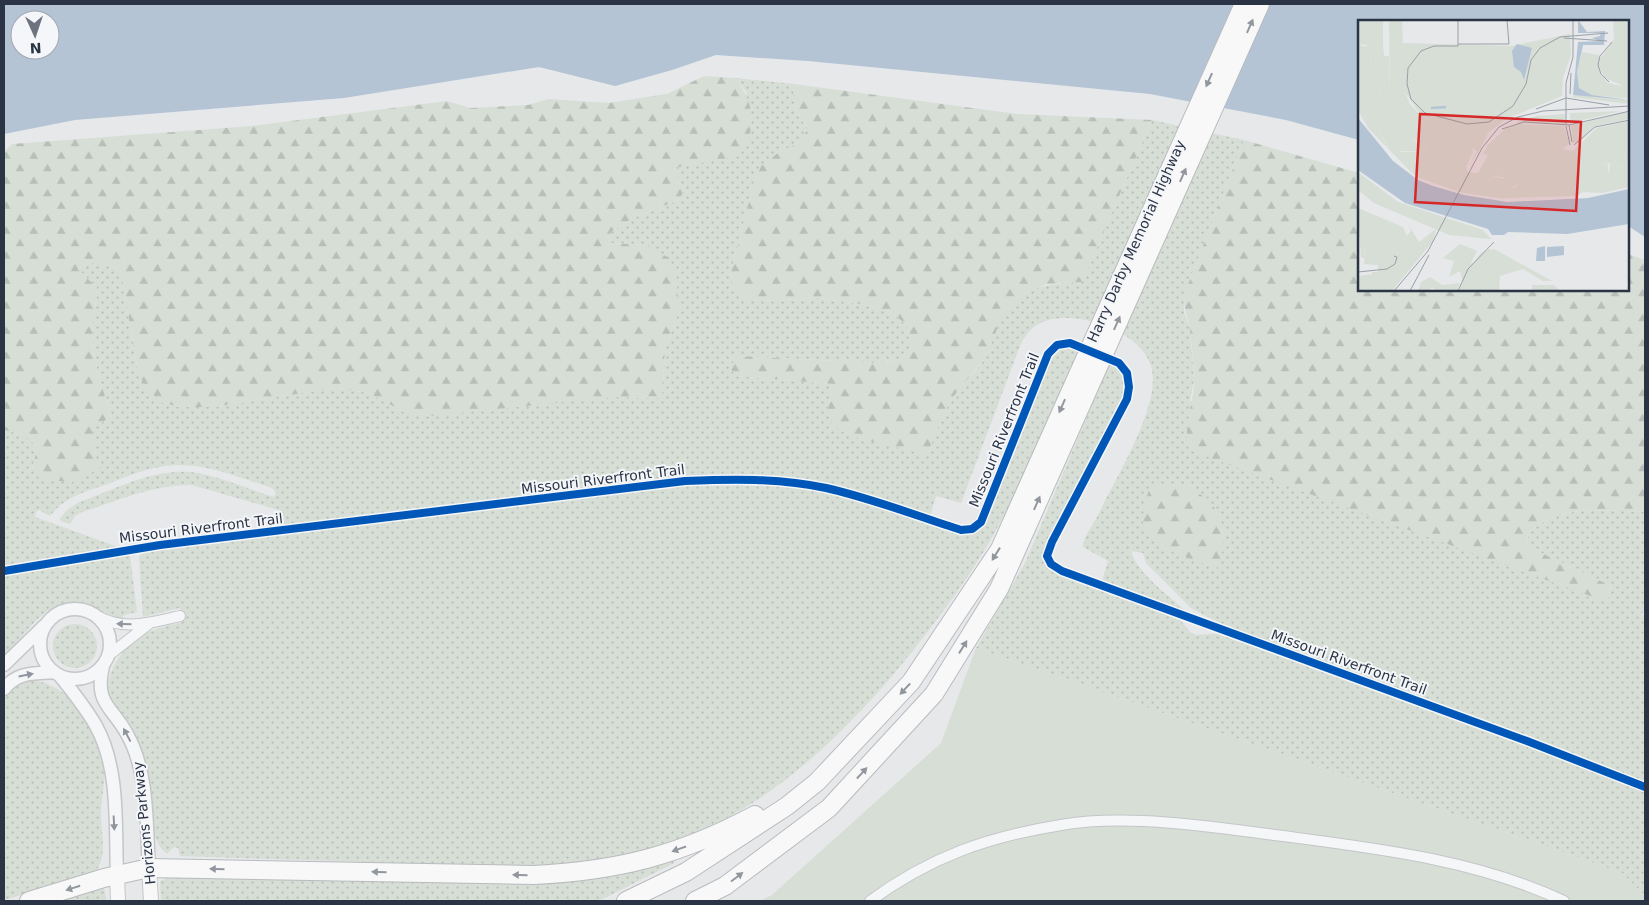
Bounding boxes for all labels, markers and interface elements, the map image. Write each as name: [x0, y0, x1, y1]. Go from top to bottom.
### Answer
north arrow: [10, 10, 60, 60]
one-way arrow: [1246, 19, 1254, 34]
inset map: [1358, 20, 1629, 291]
text: N: [29, 40, 42, 56]
one-way arrow: [1205, 73, 1213, 87]
street label: Harry Darby Memorial Highway: [1084, 137, 1188, 345]
one-way arrow: [1180, 168, 1188, 182]
one-way arrow: [1113, 316, 1121, 330]
street label: Missouri Riverfront Trail: [966, 351, 1042, 509]
one-way arrow: [1058, 399, 1066, 413]
street label: Missouri Riverfront Trail: [520, 461, 686, 497]
one-way arrow: [1034, 496, 1042, 510]
street label: Missouri Riverfront Trail: [118, 510, 284, 546]
one-way arrow: [992, 548, 1001, 561]
one-way arrow: [116, 620, 132, 628]
street label: Missouri Riverfront Trail: [1269, 626, 1429, 698]
one-way arrow: [959, 640, 968, 653]
one-way arrow: [19, 670, 35, 678]
one-way arrow: [899, 682, 911, 694]
one-way arrow: [123, 729, 132, 742]
street label: Horizons Parkway: [130, 761, 158, 885]
one-way arrow: [856, 766, 867, 779]
one-way arrow: [111, 816, 119, 832]
one-way arrow: [671, 845, 686, 853]
one-way arrow: [208, 865, 224, 873]
one-way arrow: [371, 868, 387, 876]
one-way arrow: [511, 871, 527, 879]
one-way arrow: [730, 871, 743, 882]
one-way arrow: [65, 884, 80, 892]

